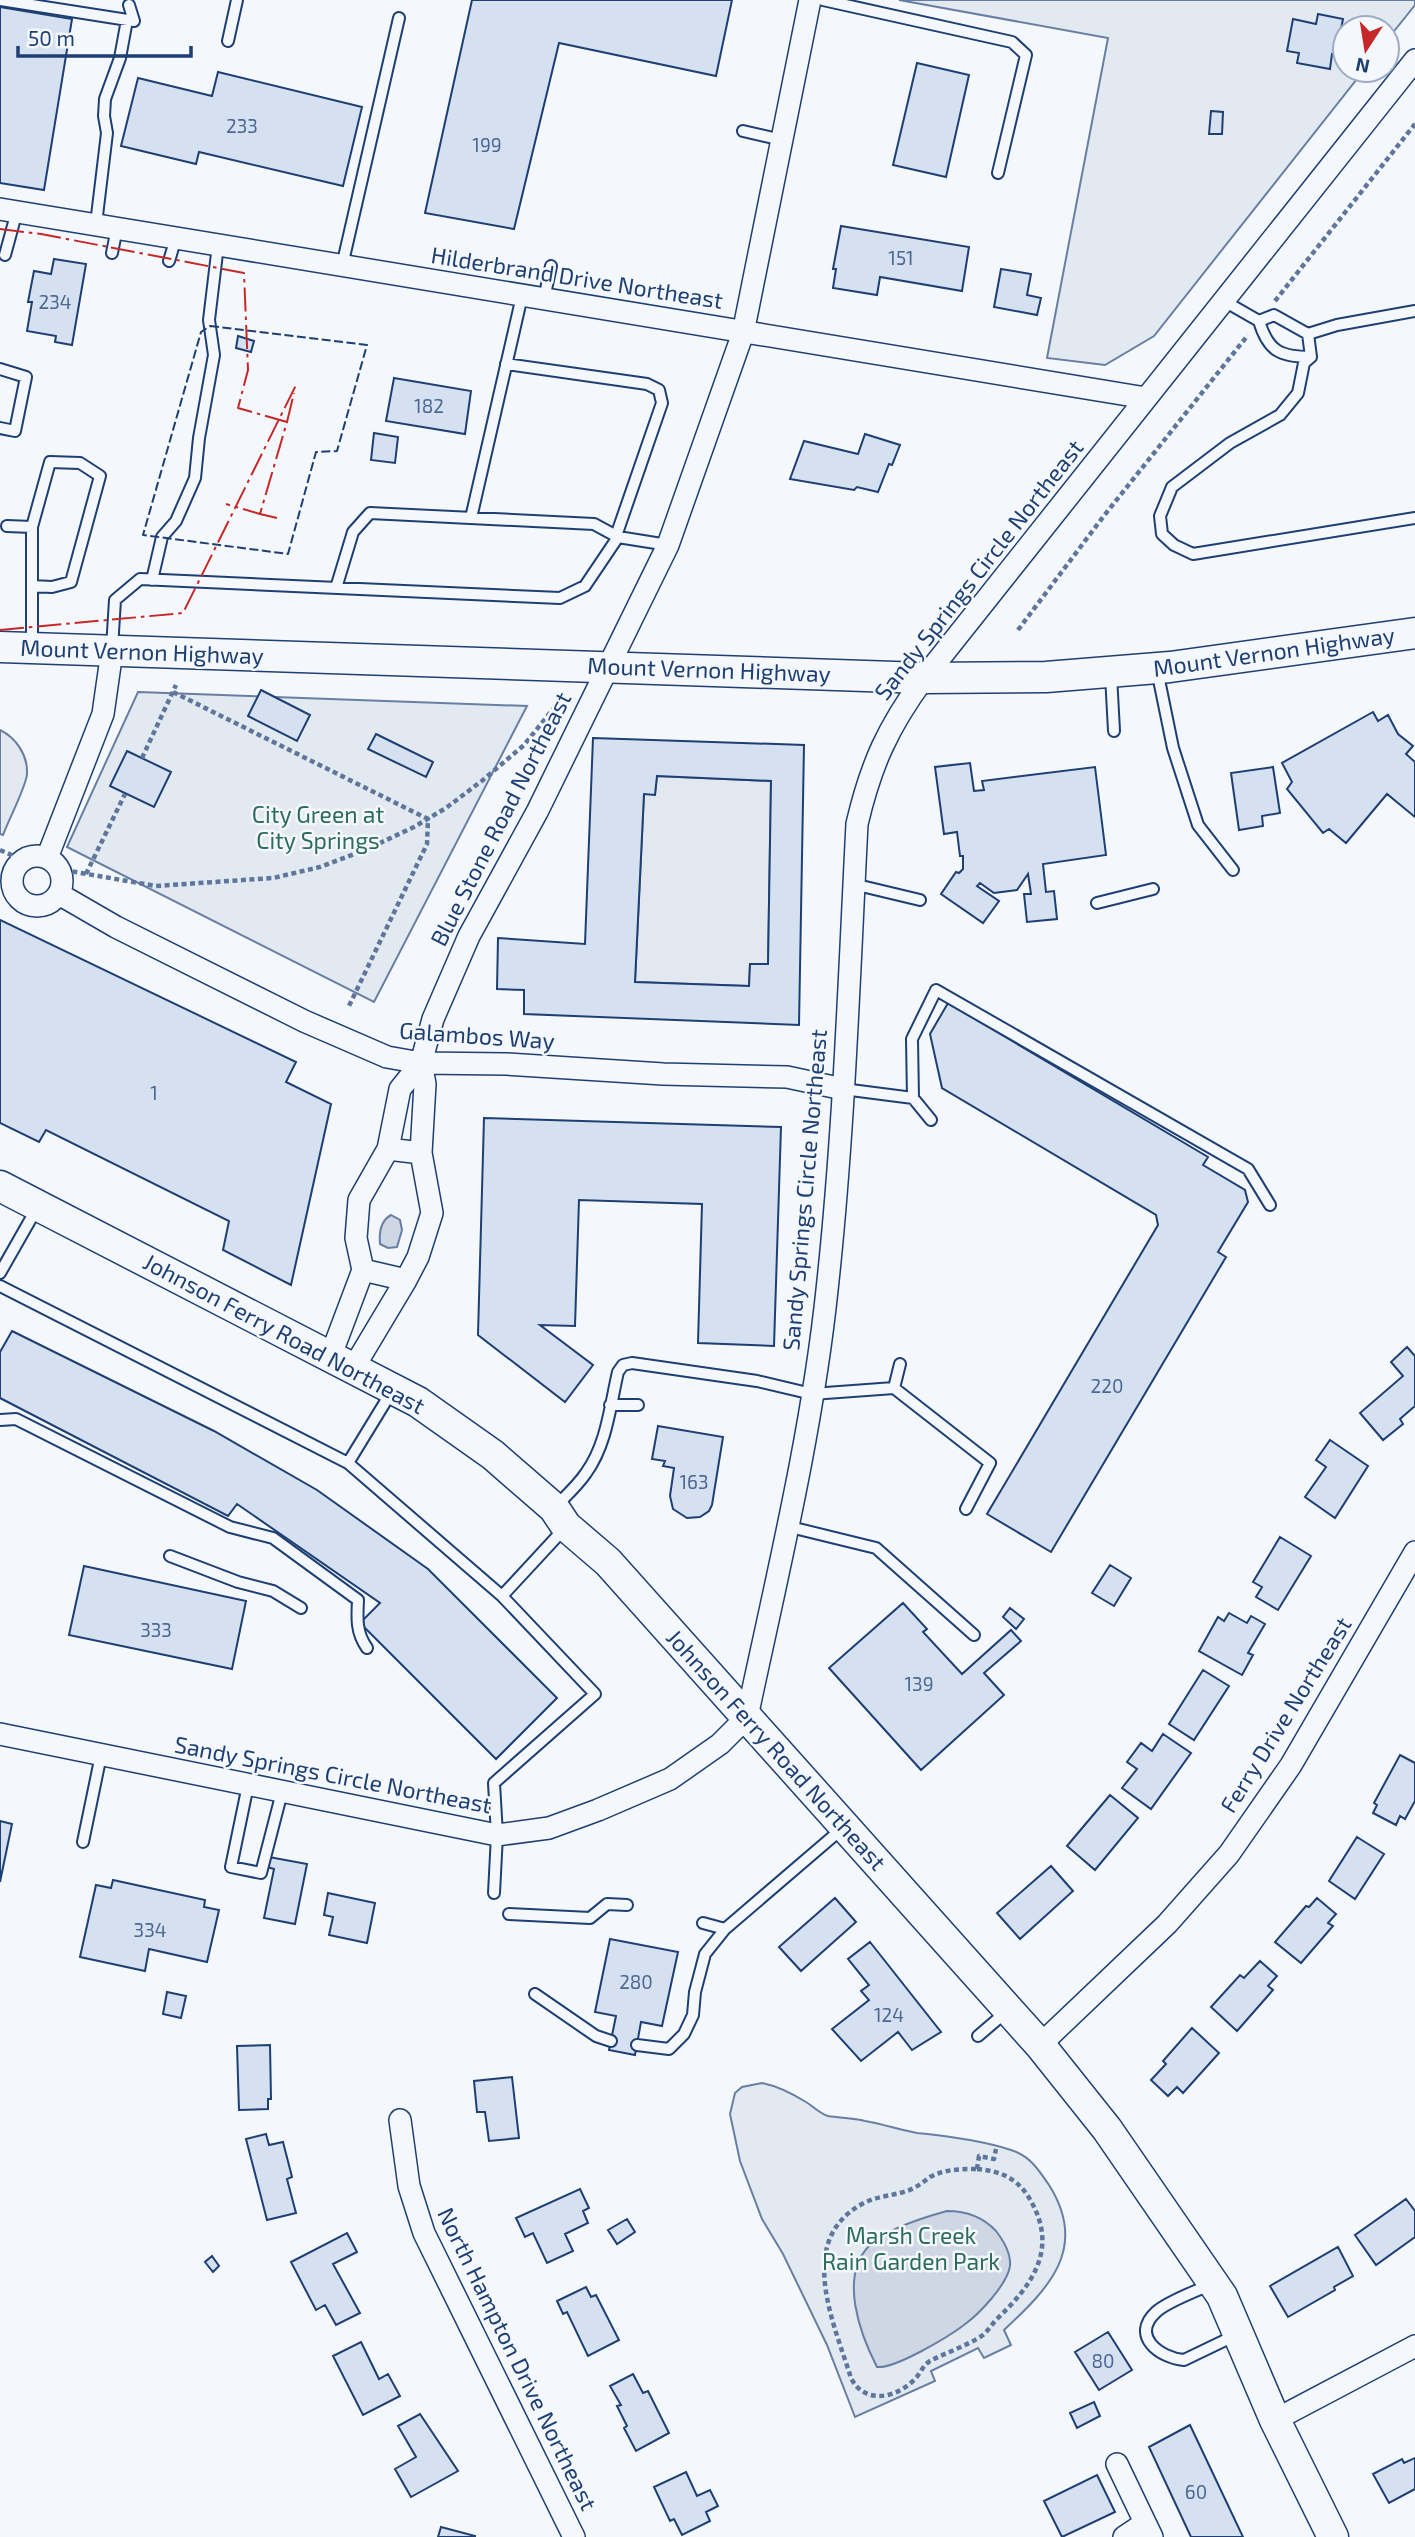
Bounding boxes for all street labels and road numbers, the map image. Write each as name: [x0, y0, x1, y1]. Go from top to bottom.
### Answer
street label: Hilderbrand Drive Northeast: [429, 240, 725, 314]
street label: Sandy Springs Circle Northeast: [868, 434, 1089, 705]
street label: Mount Vernon Highway: [1151, 620, 1396, 682]
street label: Mount Vernon Highway: [20, 633, 264, 669]
street label: Mount Vernon Highway: [587, 651, 831, 687]
street label: Blue Stone Road Northeast: [424, 687, 577, 950]
street label: Galambos Way: [398, 1016, 556, 1054]
street label: Sandy Springs Circle Northeast: [776, 1028, 832, 1352]
street label: Johnson Ferry Road Northeast: [139, 1247, 430, 1419]
street label: Ferry Drive Northeast: [1214, 1611, 1357, 1817]
street label: Johnson Ferry Road Northeast: [661, 1623, 893, 1876]
street label: Sandy Springs Circle Northeast: [172, 1730, 494, 1819]
street label: North Hampton Drive Northeast: [432, 2203, 604, 2515]

